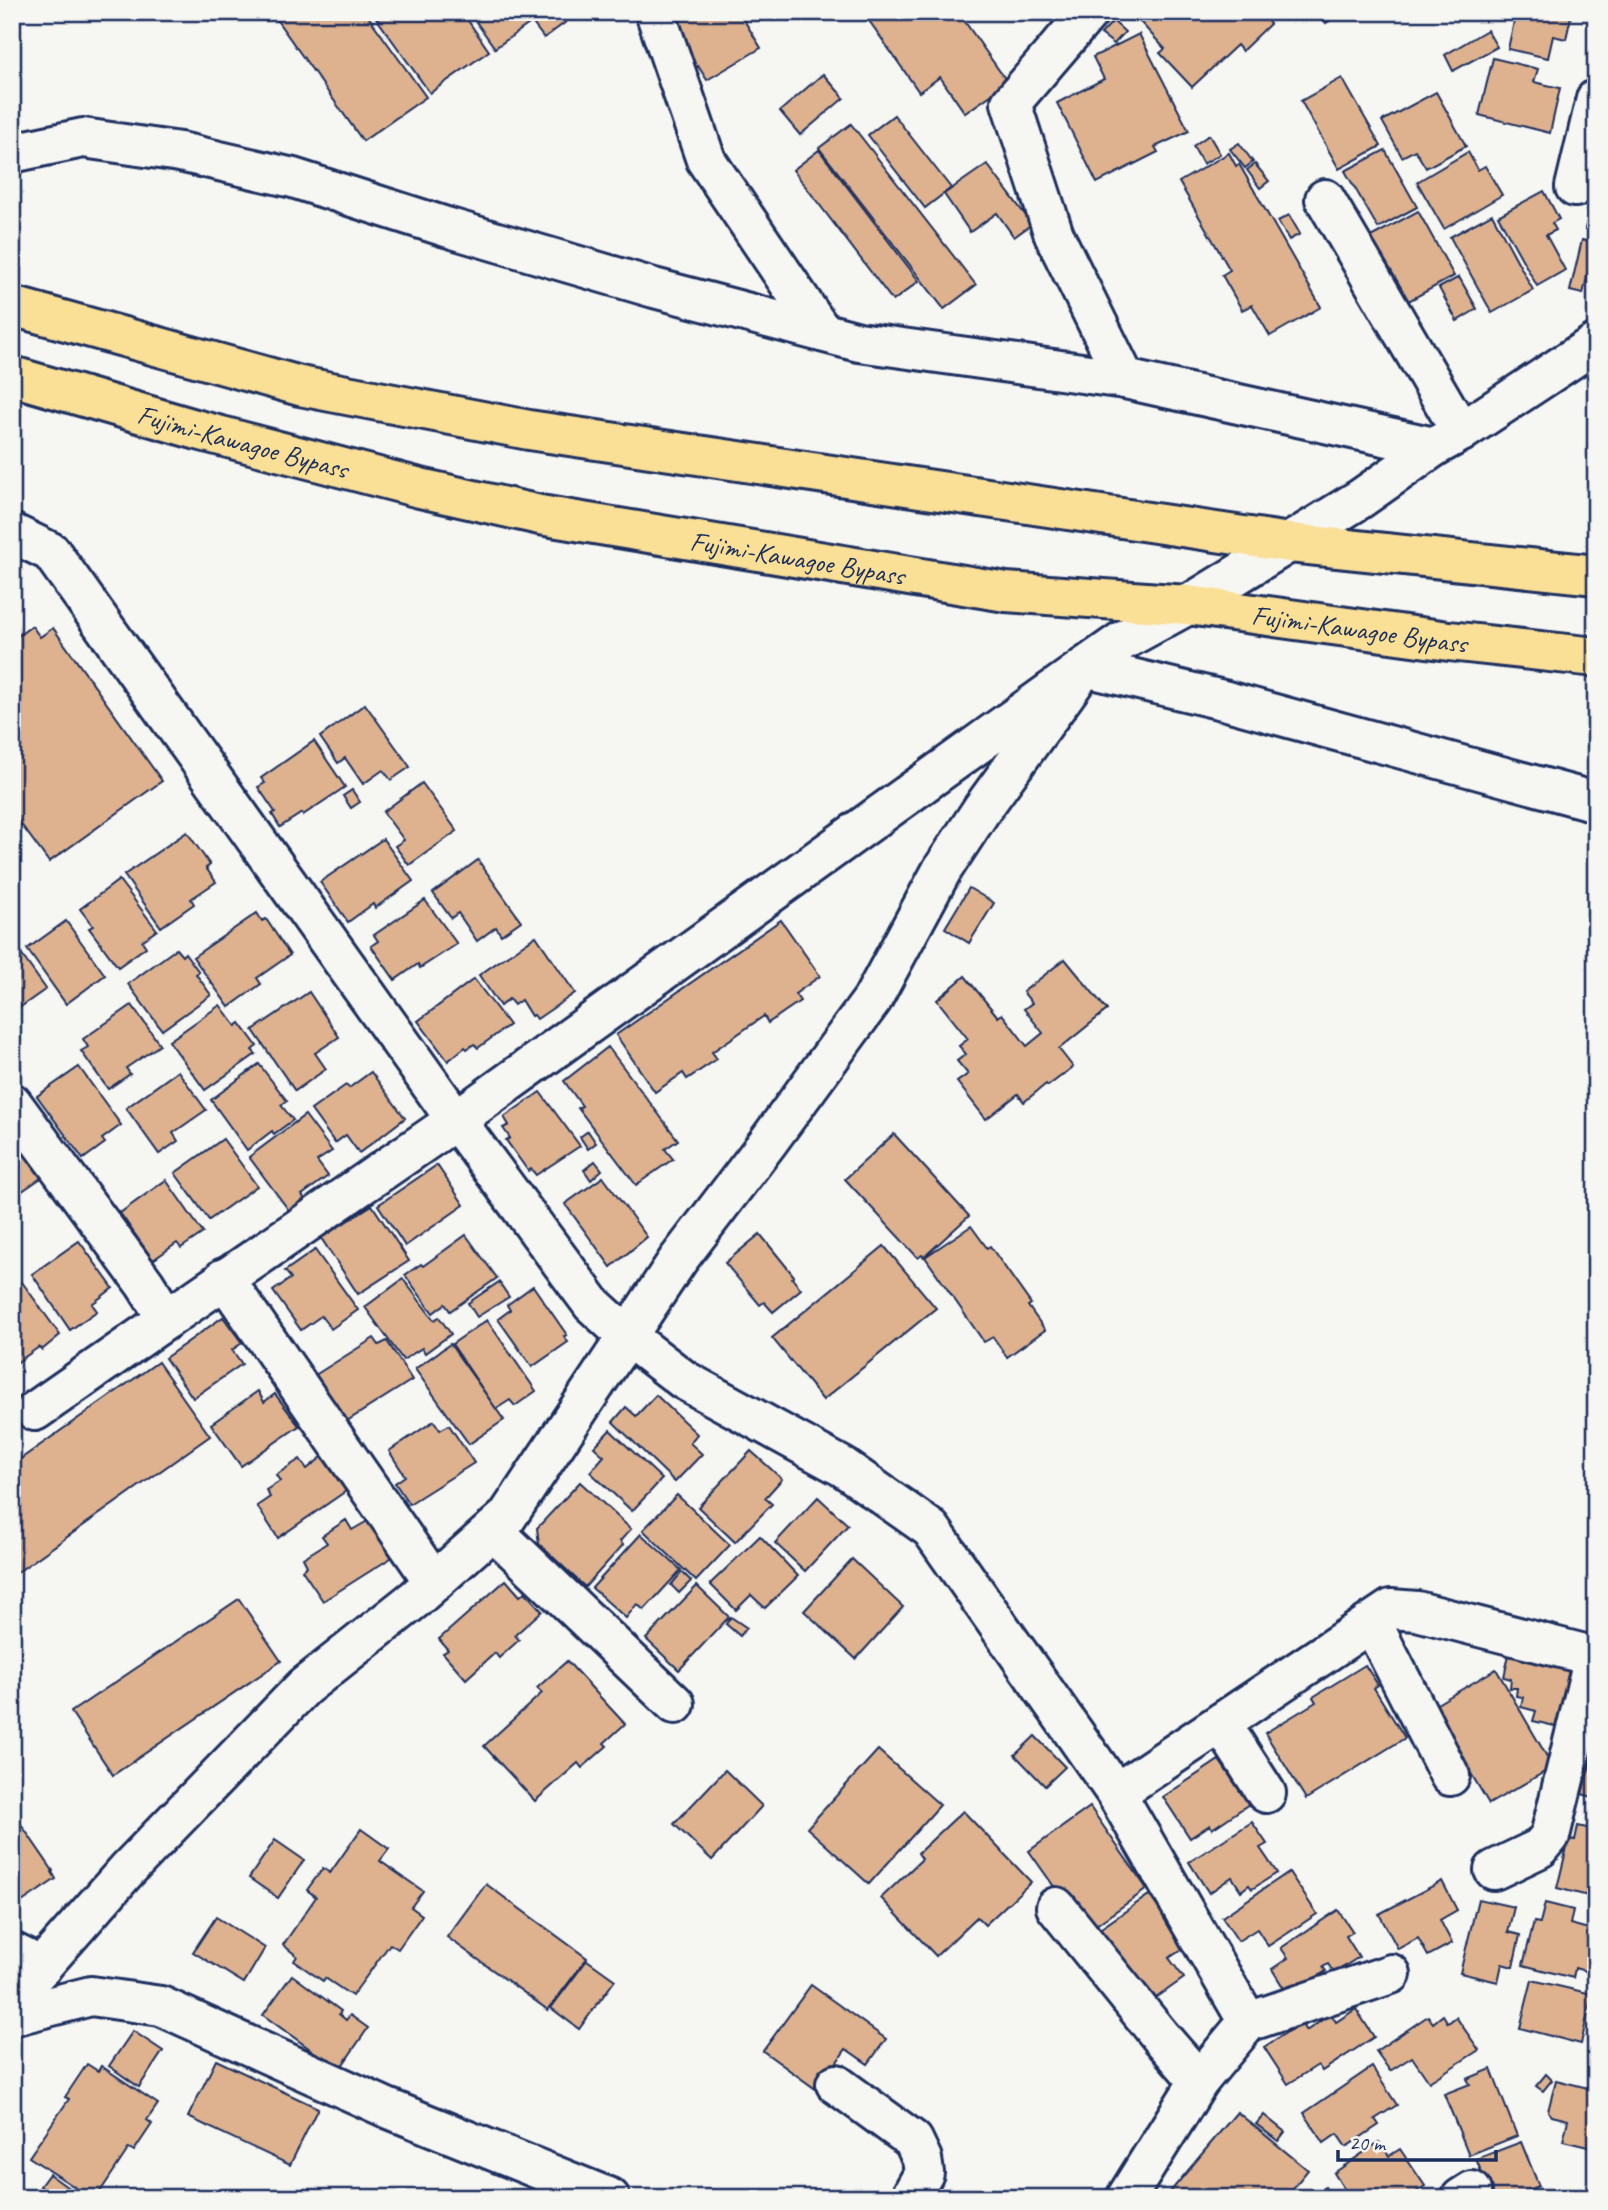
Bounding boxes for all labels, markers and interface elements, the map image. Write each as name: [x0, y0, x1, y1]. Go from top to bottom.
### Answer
street label: Fujimi-Kawagoe Bypass: [133, 396, 354, 487]
street label: Fujimi-Kawagoe Bypass: [688, 523, 909, 593]
street label: Fujimi-Kawagoe Bypass: [1250, 597, 1471, 661]
scale bar: [1338, 2119, 1496, 2163]
text: 20 m: [1349, 2130, 1387, 2156]

